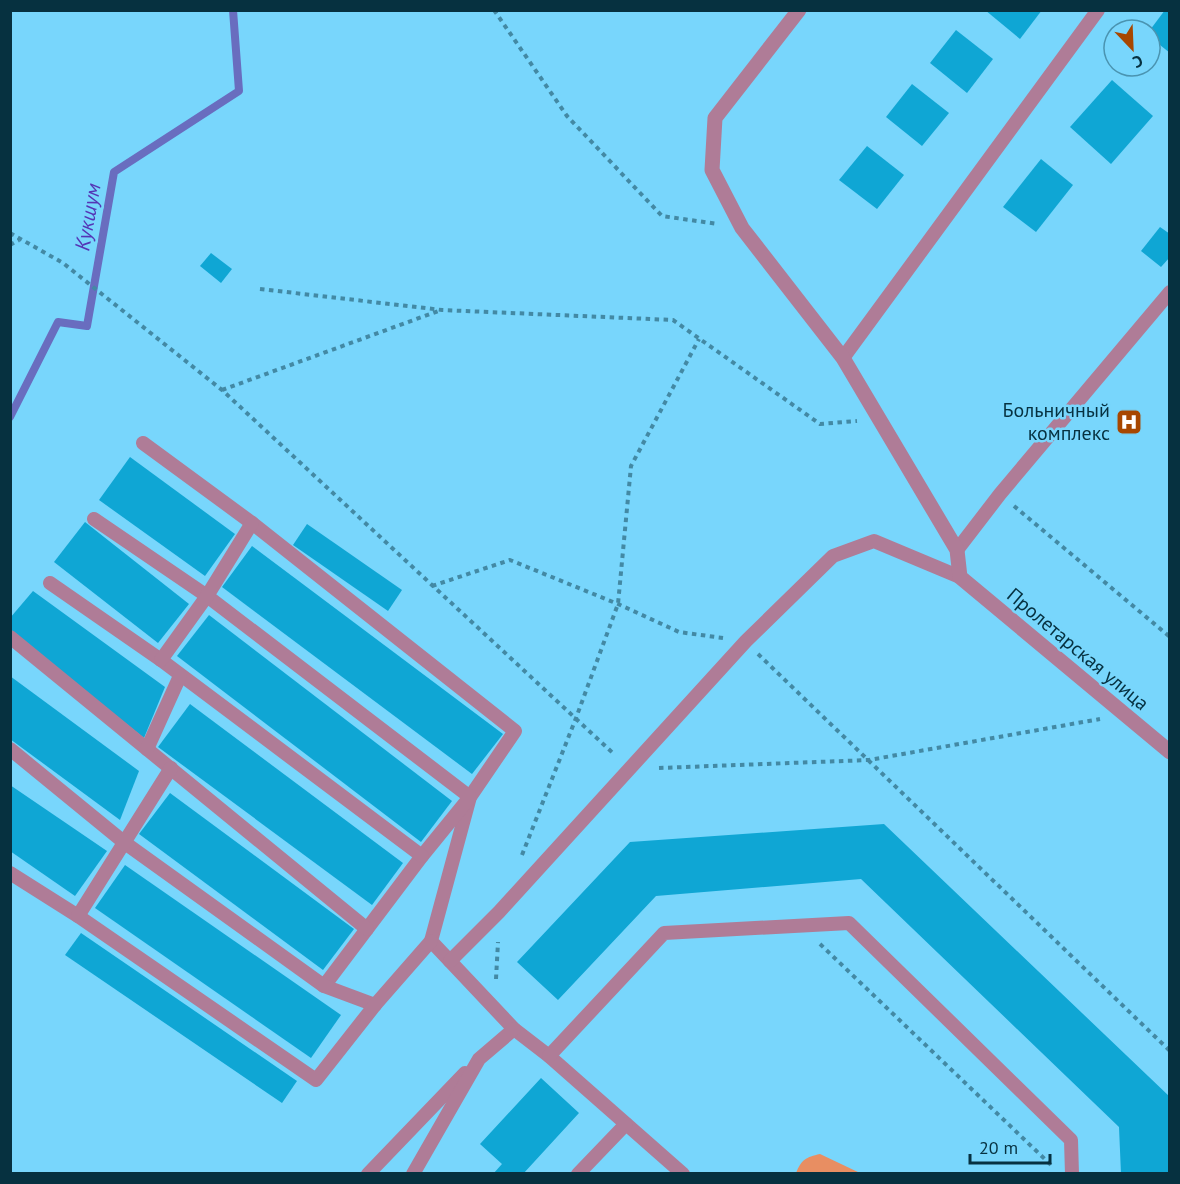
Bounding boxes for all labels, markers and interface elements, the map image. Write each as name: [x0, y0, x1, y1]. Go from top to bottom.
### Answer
north arrow: [1102, 18, 1162, 78]
text: С: [1130, 51, 1146, 73]
water label: Кукшум: [68, 181, 107, 253]
place label: Больничный комплекс: [1003, 397, 1110, 446]
hospital icon: Больничный комплекс: [1114, 407, 1144, 437]
street label: Пролетарская улица: [1002, 582, 1154, 716]
scale bar: [970, 1127, 1050, 1165]
text: 20 m: [979, 1136, 1018, 1159]

